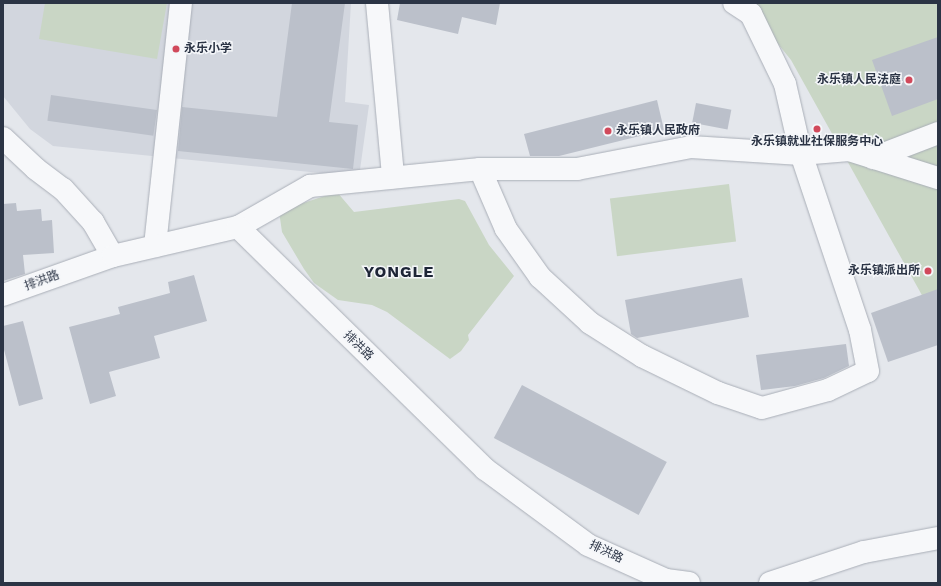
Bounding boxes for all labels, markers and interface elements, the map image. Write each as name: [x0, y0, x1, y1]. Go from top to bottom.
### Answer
place label: 永乐小学: [184, 42, 232, 56]
marker: 永乐小学: [171, 44, 181, 54]
place label: 永乐镇人民法庭: [817, 73, 901, 87]
marker: 永乐镇人民法庭: [904, 75, 914, 85]
place label: 永乐镇人民政府: [616, 124, 700, 138]
marker: 永乐镇就业社保服务中心: [812, 124, 822, 134]
marker: 永乐镇人民政府: [603, 126, 613, 136]
place label: 永乐镇就业社保服务中心: [751, 135, 883, 149]
district label: YONGLE: [364, 262, 434, 282]
place label: 永乐镇派出所: [848, 264, 920, 278]
marker: 永乐镇派出所: [923, 266, 933, 276]
street label: 排洪路: [23, 268, 61, 294]
street label: 排洪路: [340, 328, 376, 364]
street label: 排洪路: [587, 538, 625, 566]

